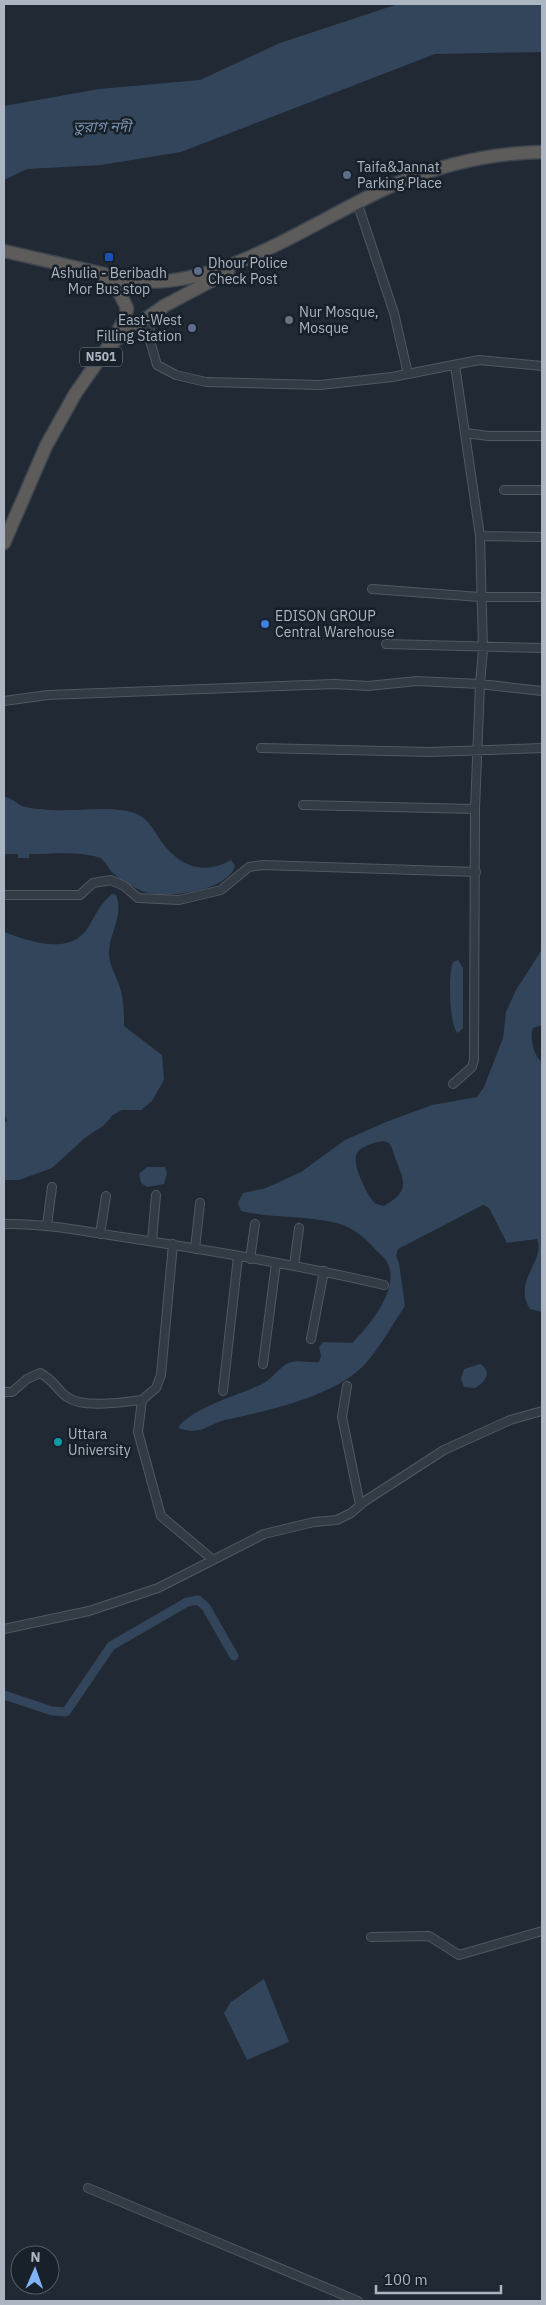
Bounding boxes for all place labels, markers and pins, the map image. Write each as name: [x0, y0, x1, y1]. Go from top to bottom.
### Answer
place label: Taifa&Jannat Parking Place: [357, 158, 442, 192]
marker: Taifa&Jannat Parking Place: [341, 169, 353, 181]
marker: Ashulia - Beribadh Mor Bus stop: [103, 251, 115, 263]
place label: Dhour Police Check Post: [208, 254, 288, 288]
place label: Ashulia - Beribadh Mor Bus stop: [51, 264, 167, 298]
marker: Dhour Police Check Post: [192, 265, 204, 277]
place label: Nur Mosque, Mosque: [299, 303, 379, 337]
place label: East-West Filling Station: [96, 311, 182, 345]
marker: Nur Mosque, Mosque: [283, 314, 295, 326]
marker: East-West Filling Station: [186, 322, 198, 334]
place label: EDISON GROUP Central Warehouse: [275, 607, 395, 641]
marker: EDISON GROUP Central Warehouse: [259, 618, 271, 630]
place label: Uttara University: [68, 1425, 131, 1459]
marker: Uttara University: [52, 1436, 64, 1448]

